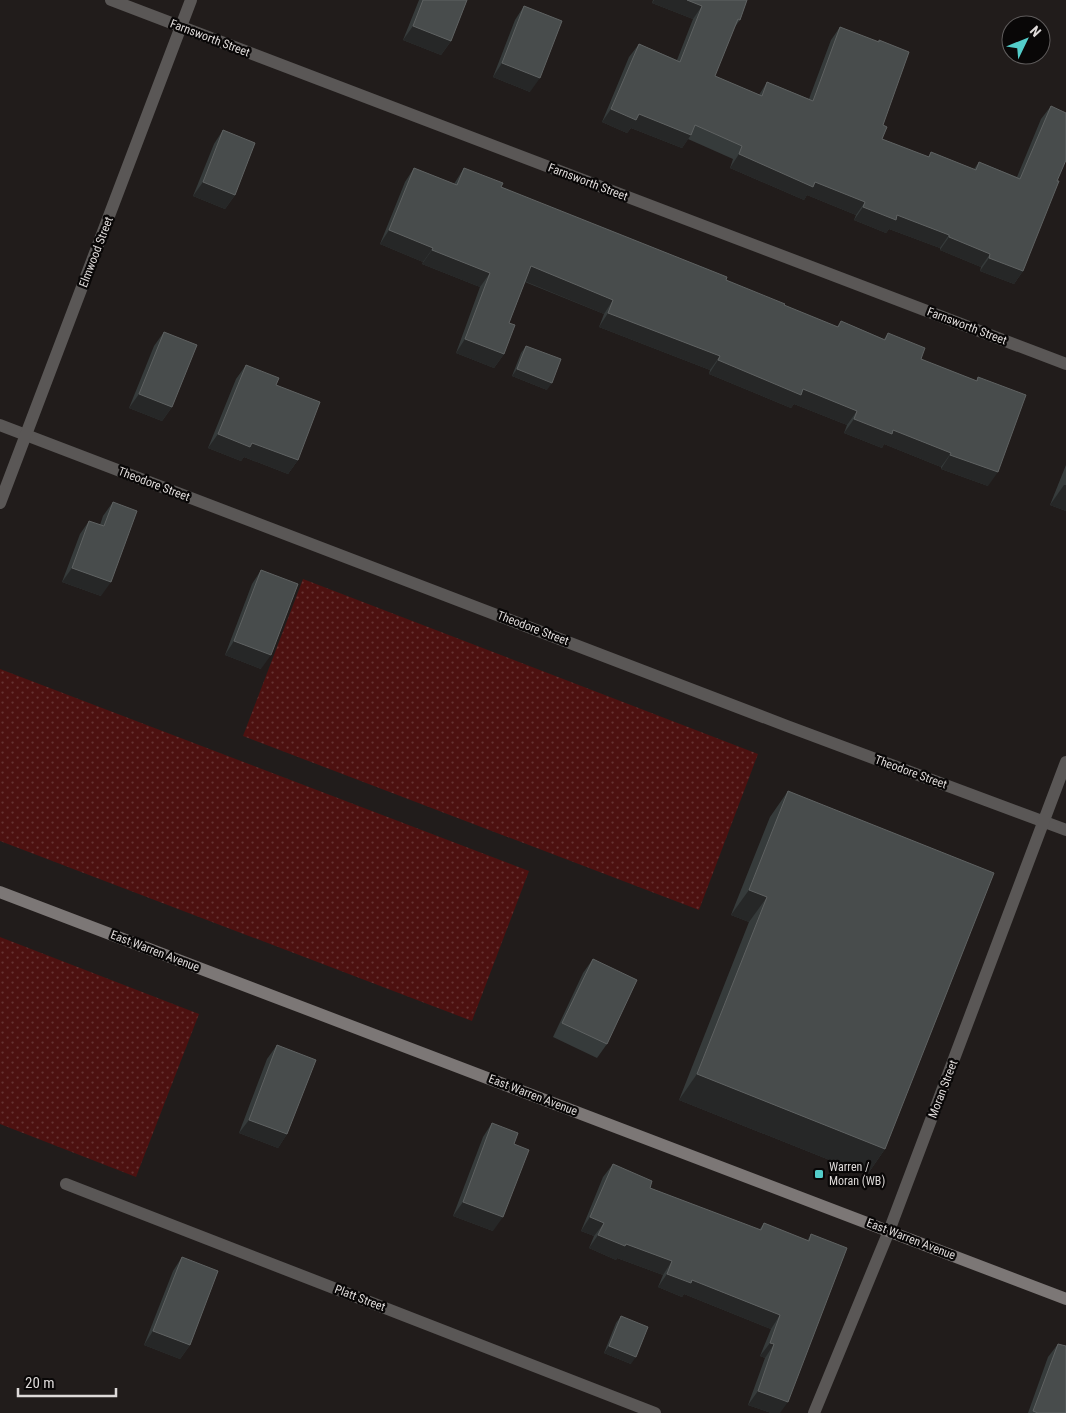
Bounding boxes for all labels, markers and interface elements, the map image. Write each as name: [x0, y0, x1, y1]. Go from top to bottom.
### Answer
north arrow: [1001, 15, 1051, 65]
street label: Farnsworth Street: [168, 16, 252, 60]
text: N: [1027, 23, 1044, 40]
street label: Farnsworth Street: [546, 160, 630, 204]
street label: Elmwood Street: [76, 214, 116, 289]
street label: Farnsworth Street: [925, 304, 1009, 348]
street label: Theodore Street: [116, 464, 192, 504]
street label: Theodore Street: [495, 608, 571, 648]
street label: Theodore Street: [873, 752, 949, 792]
street label: East Warren Avenue: [109, 928, 202, 975]
street label: Moran Street: [926, 1058, 961, 1120]
street label: East Warren Avenue: [487, 1072, 580, 1119]
place label: Warren / Moran (WB): [829, 1160, 885, 1188]
marker: Warren / Moran (WB): [813, 1168, 825, 1180]
street label: East Warren Avenue: [865, 1216, 958, 1263]
street label: Platt Street: [333, 1282, 388, 1314]
scale bar: [18, 1366, 115, 1398]
text: 20 m: [25, 1374, 55, 1392]

